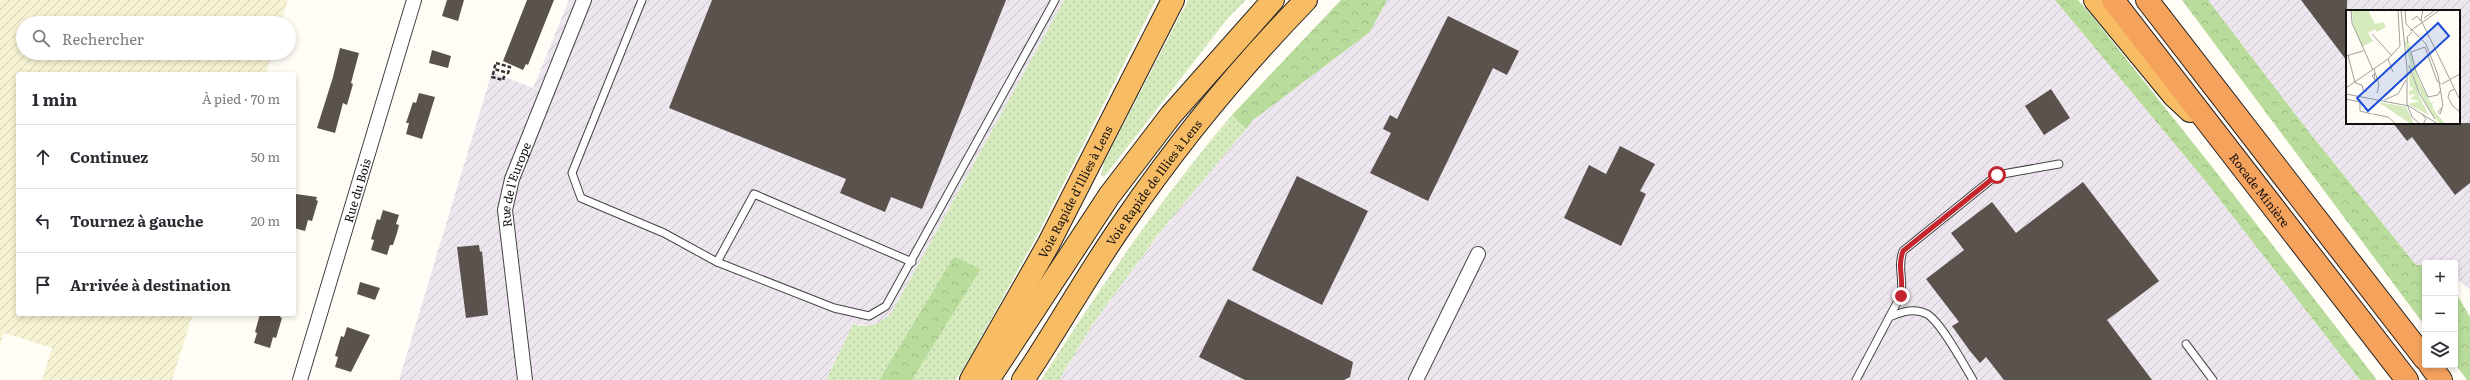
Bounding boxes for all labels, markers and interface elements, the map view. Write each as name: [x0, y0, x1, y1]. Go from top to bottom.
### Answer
inset map: [2346, 10, 2460, 124]
search box: [16, 16, 296, 60]
icon: search: [30, 27, 52, 49]
text: Rechercher: [62, 27, 144, 50]
text: 1 min: [32, 86, 77, 111]
text: À pied · 70 m: [202, 89, 280, 108]
street label: Voie Rapide de Illies à Lens: [1101, 115, 1206, 249]
street label: Voie Rapide d’Illies à Lens: [1033, 122, 1117, 262]
street label: Rue de l'Europe: [496, 139, 535, 228]
text: Continuez: [70, 145, 148, 168]
icon: ahead: [32, 146, 54, 168]
text: 50 m: [251, 147, 280, 166]
street label: Rocade Minière: [2225, 149, 2294, 231]
street label: Rue du Bois: [339, 156, 375, 225]
route start: [1988, 166, 2006, 184]
text: Tournez à gauche: [70, 209, 203, 232]
icon: left: [32, 210, 54, 232]
text: 20 m: [251, 211, 280, 230]
map controls: [2422, 260, 2458, 368]
button: +: [2422, 260, 2458, 296]
text: Arrivée à destination: [70, 273, 231, 296]
icon: arrive: [32, 274, 54, 296]
route end: [1892, 287, 1910, 305]
button: −: [2422, 296, 2458, 332]
button: layers: [2422, 332, 2458, 368]

